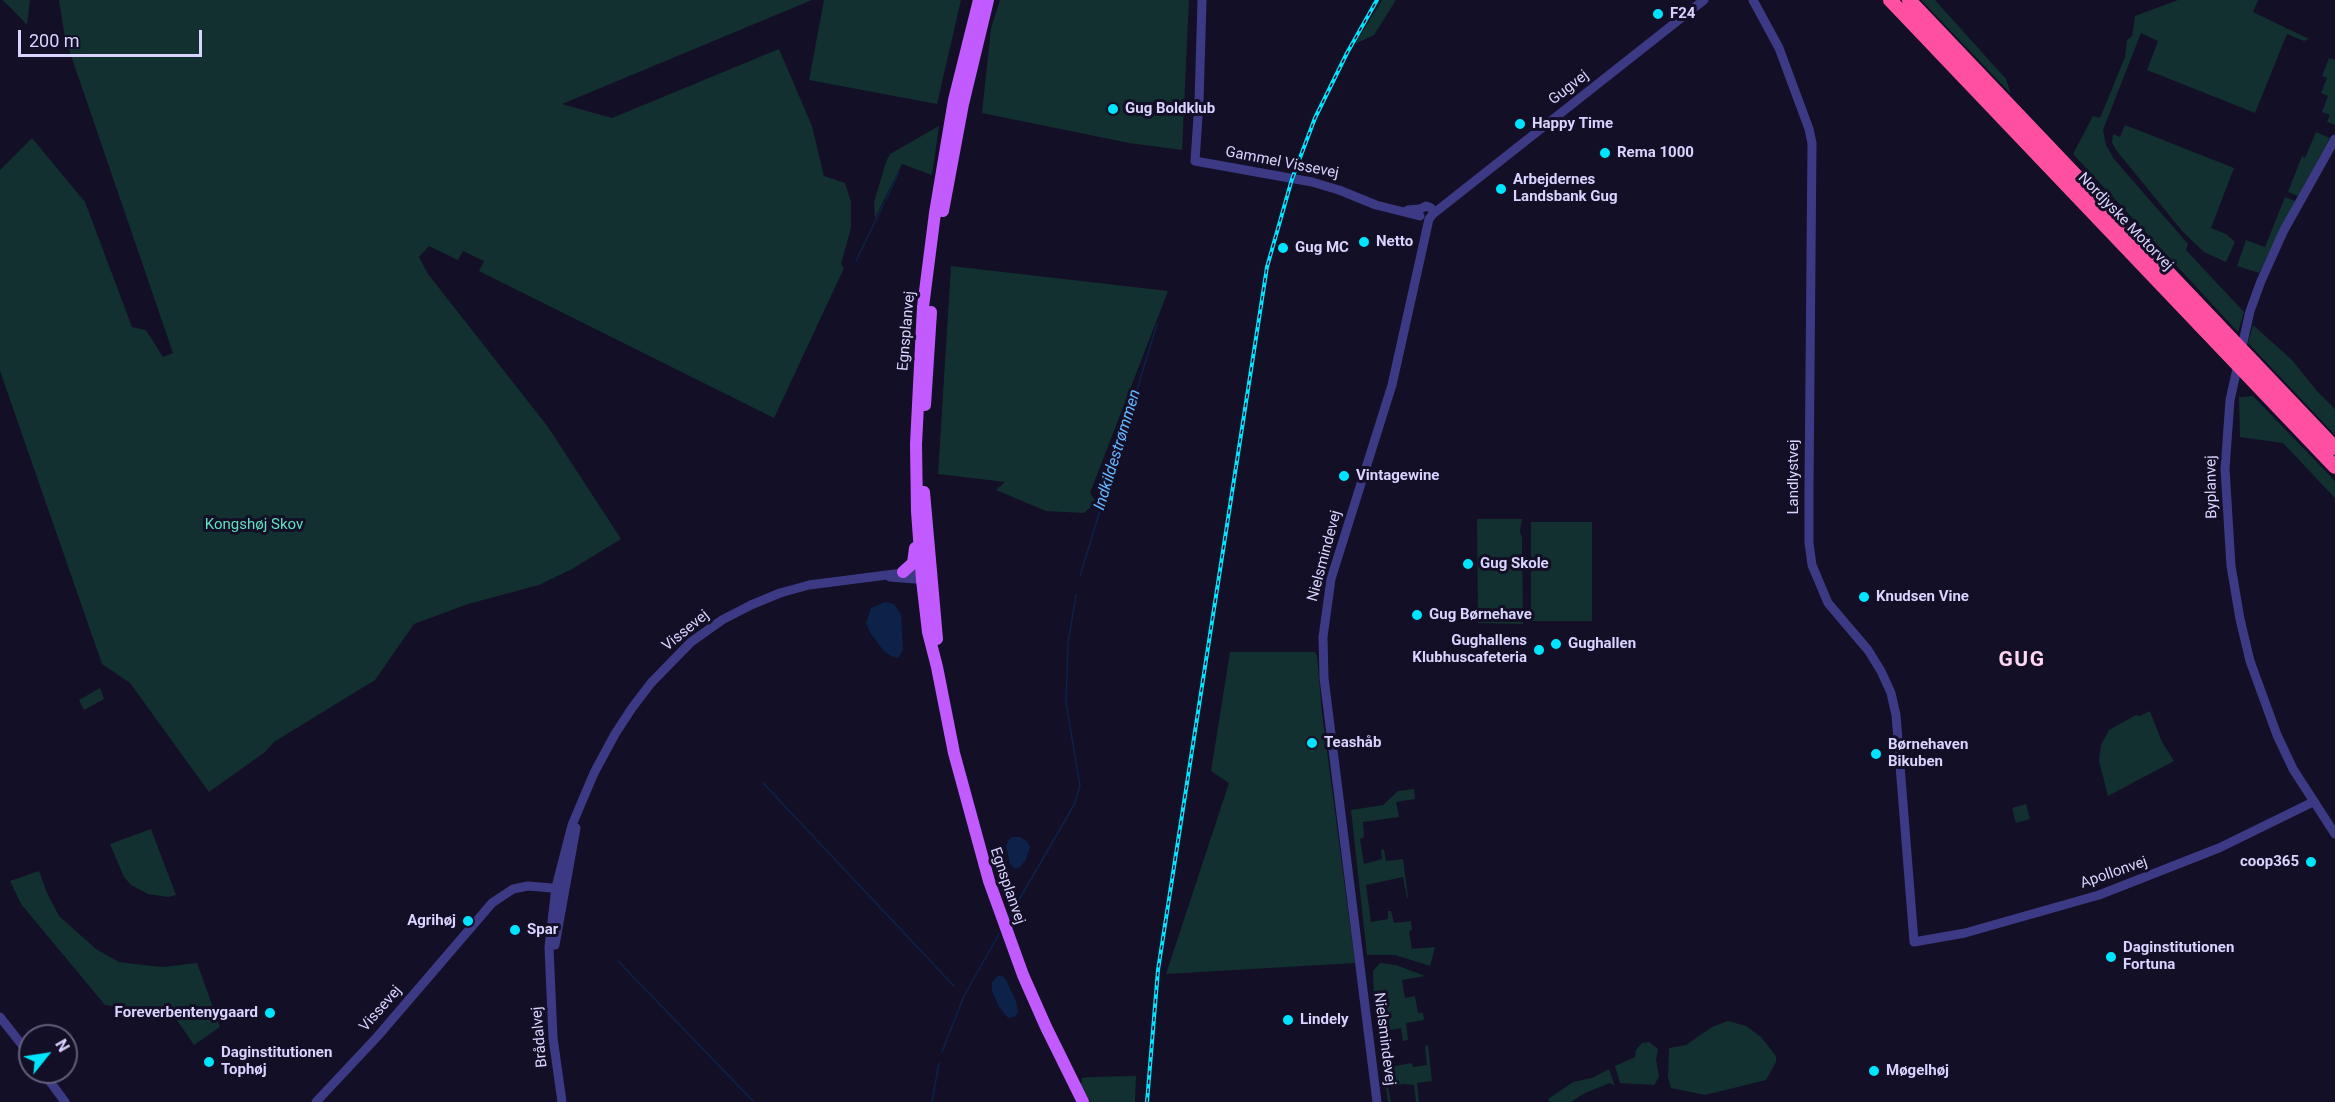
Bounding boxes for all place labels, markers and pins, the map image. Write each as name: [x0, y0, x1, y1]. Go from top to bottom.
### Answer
place label: F24: [1670, 5, 1695, 23]
marker: F24: [1651, 7, 1665, 21]
place label: Gug Boldklub: [1125, 100, 1215, 118]
marker: Gug Boldklub: [1106, 102, 1120, 116]
place label: Happy Time: [1532, 115, 1613, 133]
marker: Happy Time: [1513, 117, 1527, 131]
place label: Rema 1000: [1617, 144, 1694, 162]
marker: Rema 1000: [1598, 146, 1612, 160]
place label: Arbejdernes Landsbank Gug: [1513, 171, 1618, 206]
marker: Arbejdernes Landsbank Gug: [1494, 182, 1508, 196]
place label: Netto: [1376, 233, 1413, 251]
marker: Netto: [1357, 235, 1371, 249]
place label: Gug MC: [1295, 239, 1349, 257]
marker: Gug MC: [1276, 241, 1290, 255]
place label: Vintagewine: [1356, 467, 1439, 485]
marker: Vintagewine: [1337, 469, 1351, 483]
place label: Gug Skole: [1480, 555, 1549, 573]
marker: Gug Skole: [1461, 557, 1475, 571]
place label: Knudsen Vine: [1876, 588, 1969, 606]
marker: Knudsen Vine: [1857, 590, 1871, 604]
place label: Gug Børnehave: [1429, 606, 1532, 624]
marker: Gug Børnehave: [1410, 608, 1424, 622]
place label: Gughallens Klubhuscafeteria: [1412, 632, 1527, 667]
place label: Gughallen: [1568, 635, 1636, 653]
marker: Gughallen: [1549, 637, 1563, 651]
marker: Gughallens Klubhuscafeteria: [1532, 643, 1546, 657]
place label: Teashåb: [1324, 734, 1381, 752]
marker: Teashåb: [1305, 736, 1319, 750]
place label: Børnehaven Bikuben: [1888, 736, 1968, 771]
marker: Børnehaven Bikuben: [1869, 747, 1883, 761]
place label: coop365: [2240, 853, 2299, 871]
marker: coop365: [2304, 855, 2318, 869]
place label: Agrihøj: [407, 912, 456, 930]
marker: Agrihøj: [461, 914, 475, 928]
place label: Spar: [527, 921, 558, 939]
marker: Spar: [508, 923, 522, 937]
place label: Daginstitutionen Fortuna: [2123, 939, 2234, 974]
marker: Daginstitutionen Fortuna: [2104, 950, 2118, 964]
place label: Foreverbentenygaard: [115, 1004, 258, 1022]
marker: Foreverbentenygaard: [263, 1006, 277, 1020]
place label: Lindely: [1300, 1011, 1349, 1029]
marker: Lindely: [1281, 1013, 1295, 1027]
place label: Daginstitutionen Tophøj: [221, 1044, 332, 1079]
marker: Daginstitutionen Tophøj: [202, 1055, 216, 1069]
place label: Møgelhøj: [1886, 1062, 1949, 1080]
marker: Møgelhøj: [1867, 1064, 1881, 1078]

